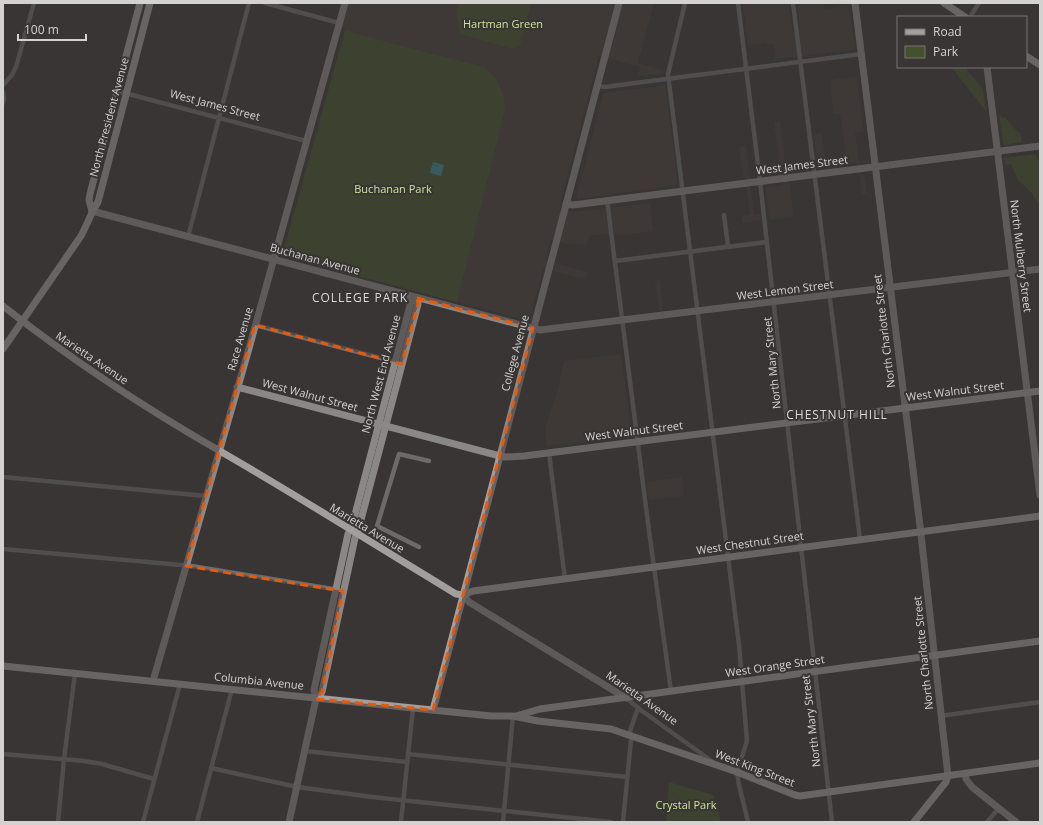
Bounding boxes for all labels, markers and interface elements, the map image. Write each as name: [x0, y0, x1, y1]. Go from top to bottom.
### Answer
scale bar: [18, 16, 86, 42]
park label: Hartman Green: [463, 16, 543, 31]
legend: [897, 16, 1027, 68]
text: 100 m: [24, 21, 59, 38]
text: Road: [933, 23, 962, 40]
text: Park: [933, 43, 959, 60]
street label: North President Avenue: [85, 56, 132, 178]
street label: West James Street: [168, 85, 262, 124]
street label: West James Street: [755, 151, 849, 178]
park label: Buchanan Park: [354, 181, 432, 196]
street label: North Mulberry Street: [1007, 199, 1036, 313]
street label: Buchanan Avenue: [268, 239, 362, 278]
street label: North Charlotte Street: [869, 273, 898, 389]
street label: West Lemon Street: [736, 276, 834, 303]
district label: COLLEGE PARK: [312, 289, 408, 306]
street label: Race Avenue: [223, 305, 256, 372]
street label: North West End Avenue: [357, 313, 404, 435]
street label: College Avenue: [497, 313, 532, 393]
street label: North Mary Street: [759, 316, 784, 410]
street label: Marietta Avenue: [53, 328, 132, 387]
street label: West Walnut Street: [261, 375, 360, 415]
street label: West Walnut Street: [905, 377, 1005, 404]
district label: CHESTNUT HILL: [786, 406, 888, 423]
street label: West Walnut Street: [584, 417, 684, 444]
street label: Marietta Avenue: [327, 499, 407, 556]
street label: West Chestnut Street: [695, 528, 805, 557]
street label: North Charlotte Street: [909, 595, 936, 711]
street label: West Orange Street: [724, 651, 826, 680]
street label: Marietta Avenue: [603, 667, 681, 728]
street label: Columbia Avenue: [213, 668, 305, 693]
street label: North Mary Street: [797, 674, 824, 768]
street label: West King Street: [713, 745, 797, 790]
park label: Crystal Park: [656, 797, 717, 812]

